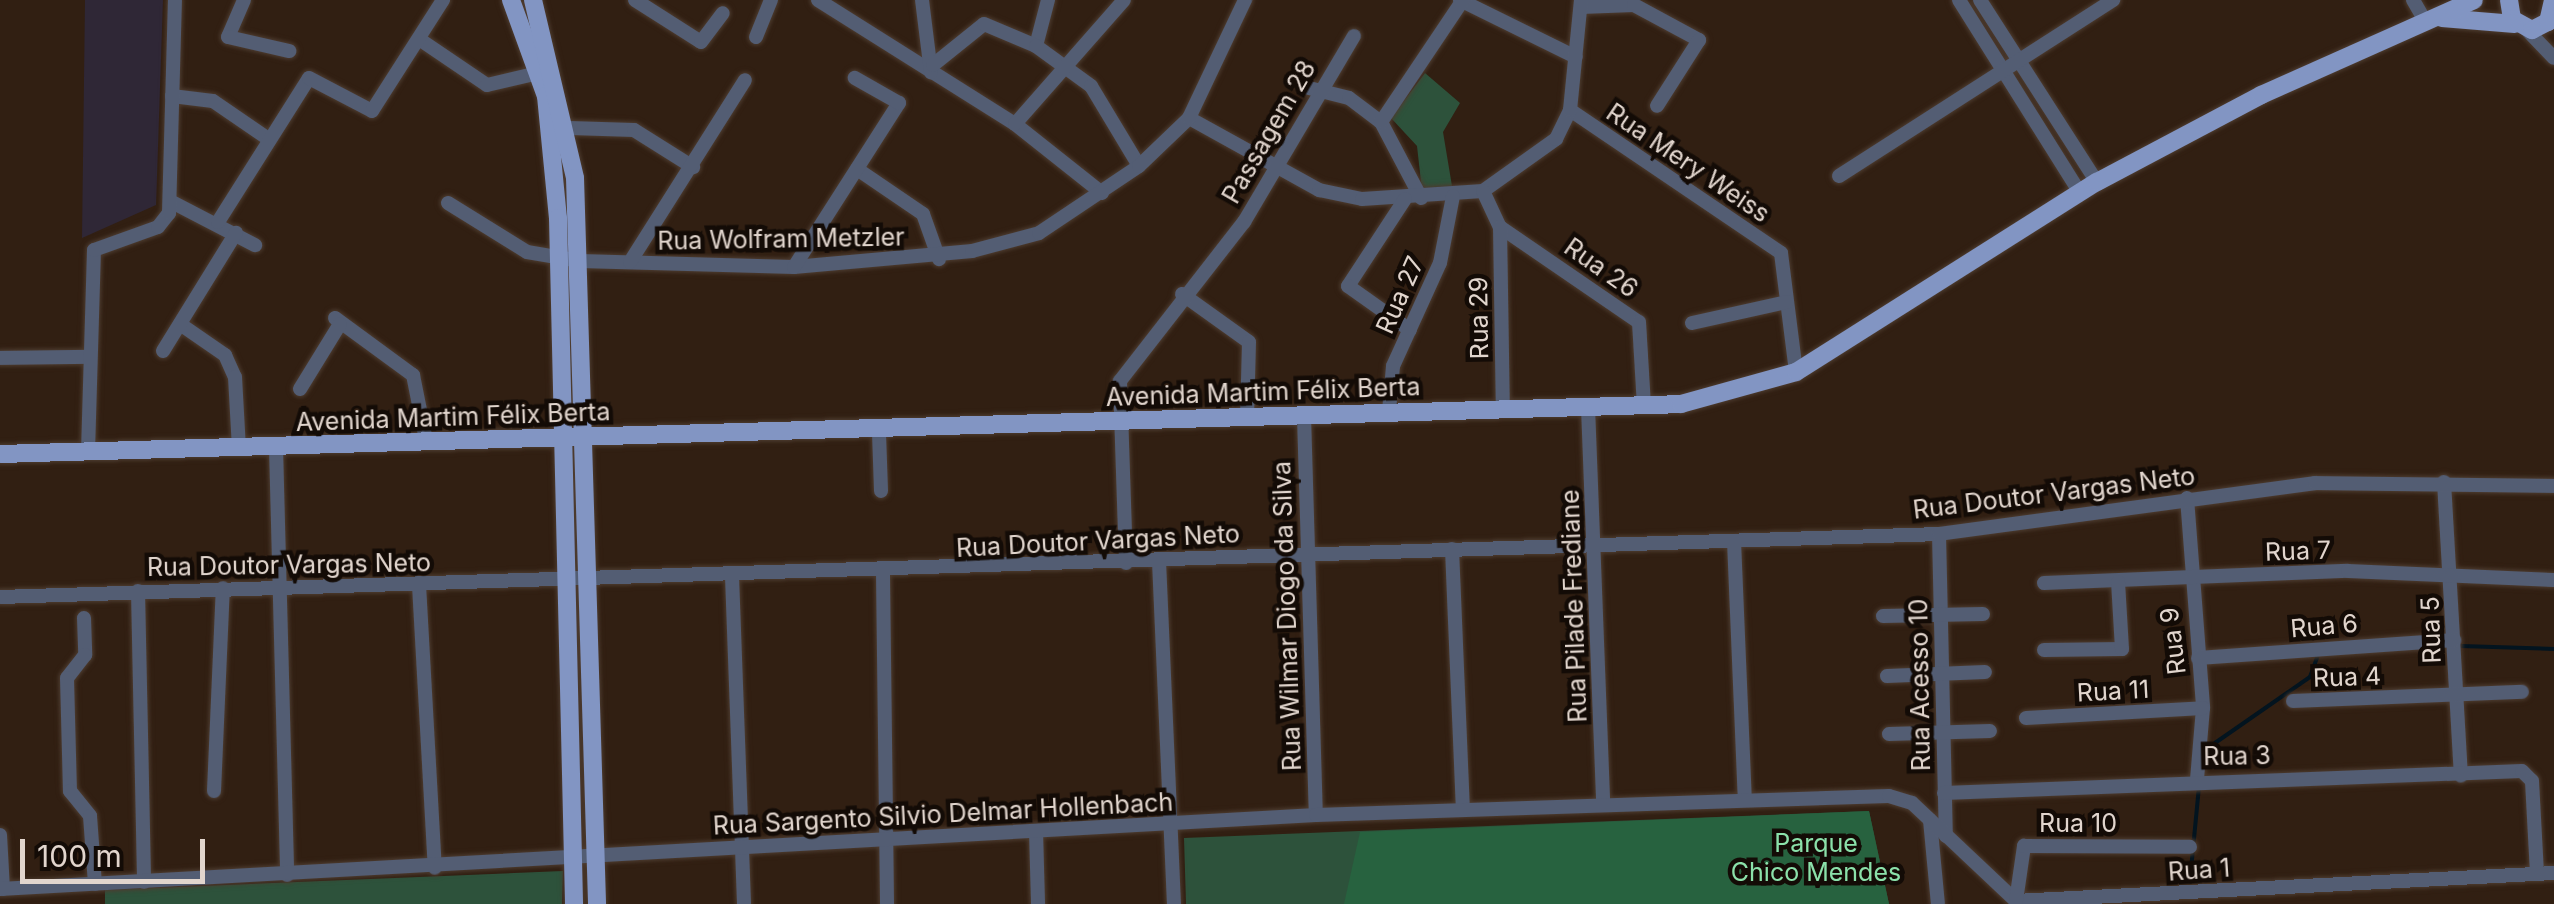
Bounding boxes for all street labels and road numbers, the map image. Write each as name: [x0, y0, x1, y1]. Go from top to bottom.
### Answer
street label: Passagem 28: [1216, 55, 1322, 209]
street label: Rua Mery Weiss: [1601, 97, 1775, 229]
street label: Rua Wolfram Metzler: [657, 222, 905, 256]
street label: Rua 26: [1559, 232, 1643, 304]
street label: Rua 27: [1370, 252, 1430, 338]
street label: Rua 29: [1463, 276, 1495, 360]
street label: Avenida Martim Félix Berta: [1105, 372, 1421, 412]
street label: Avenida Martim Félix Berta: [295, 397, 611, 437]
street label: Rua Wilmar Diogo da Silva: [1267, 461, 1307, 771]
street label: Rua Doutor Vargas Neto: [1911, 461, 2197, 525]
street label: Rua Pilade Frediane: [1555, 489, 1593, 723]
street label: Rua Doutor Vargas Neto: [955, 519, 1241, 563]
street label: Rua 7: [2264, 535, 2332, 567]
street label: Rua Doutor Vargas Neto: [147, 548, 431, 582]
street label: Rua 5: [2415, 596, 2447, 664]
street label: Rua Acesso 10: [1903, 599, 1937, 771]
street label: Rua 9: [2154, 606, 2192, 676]
street label: Rua 6: [2289, 608, 2359, 644]
street label: Rua 4: [2312, 661, 2382, 693]
street label: Rua 11: [2076, 674, 2150, 708]
street label: Rua 3: [2203, 740, 2271, 772]
street label: Rua Sargento Silvio Delmar Hollenbach: [712, 787, 1174, 841]
street label: Rua 10: [2039, 808, 2117, 838]
street label: Rua 1: [2167, 853, 2231, 887]

